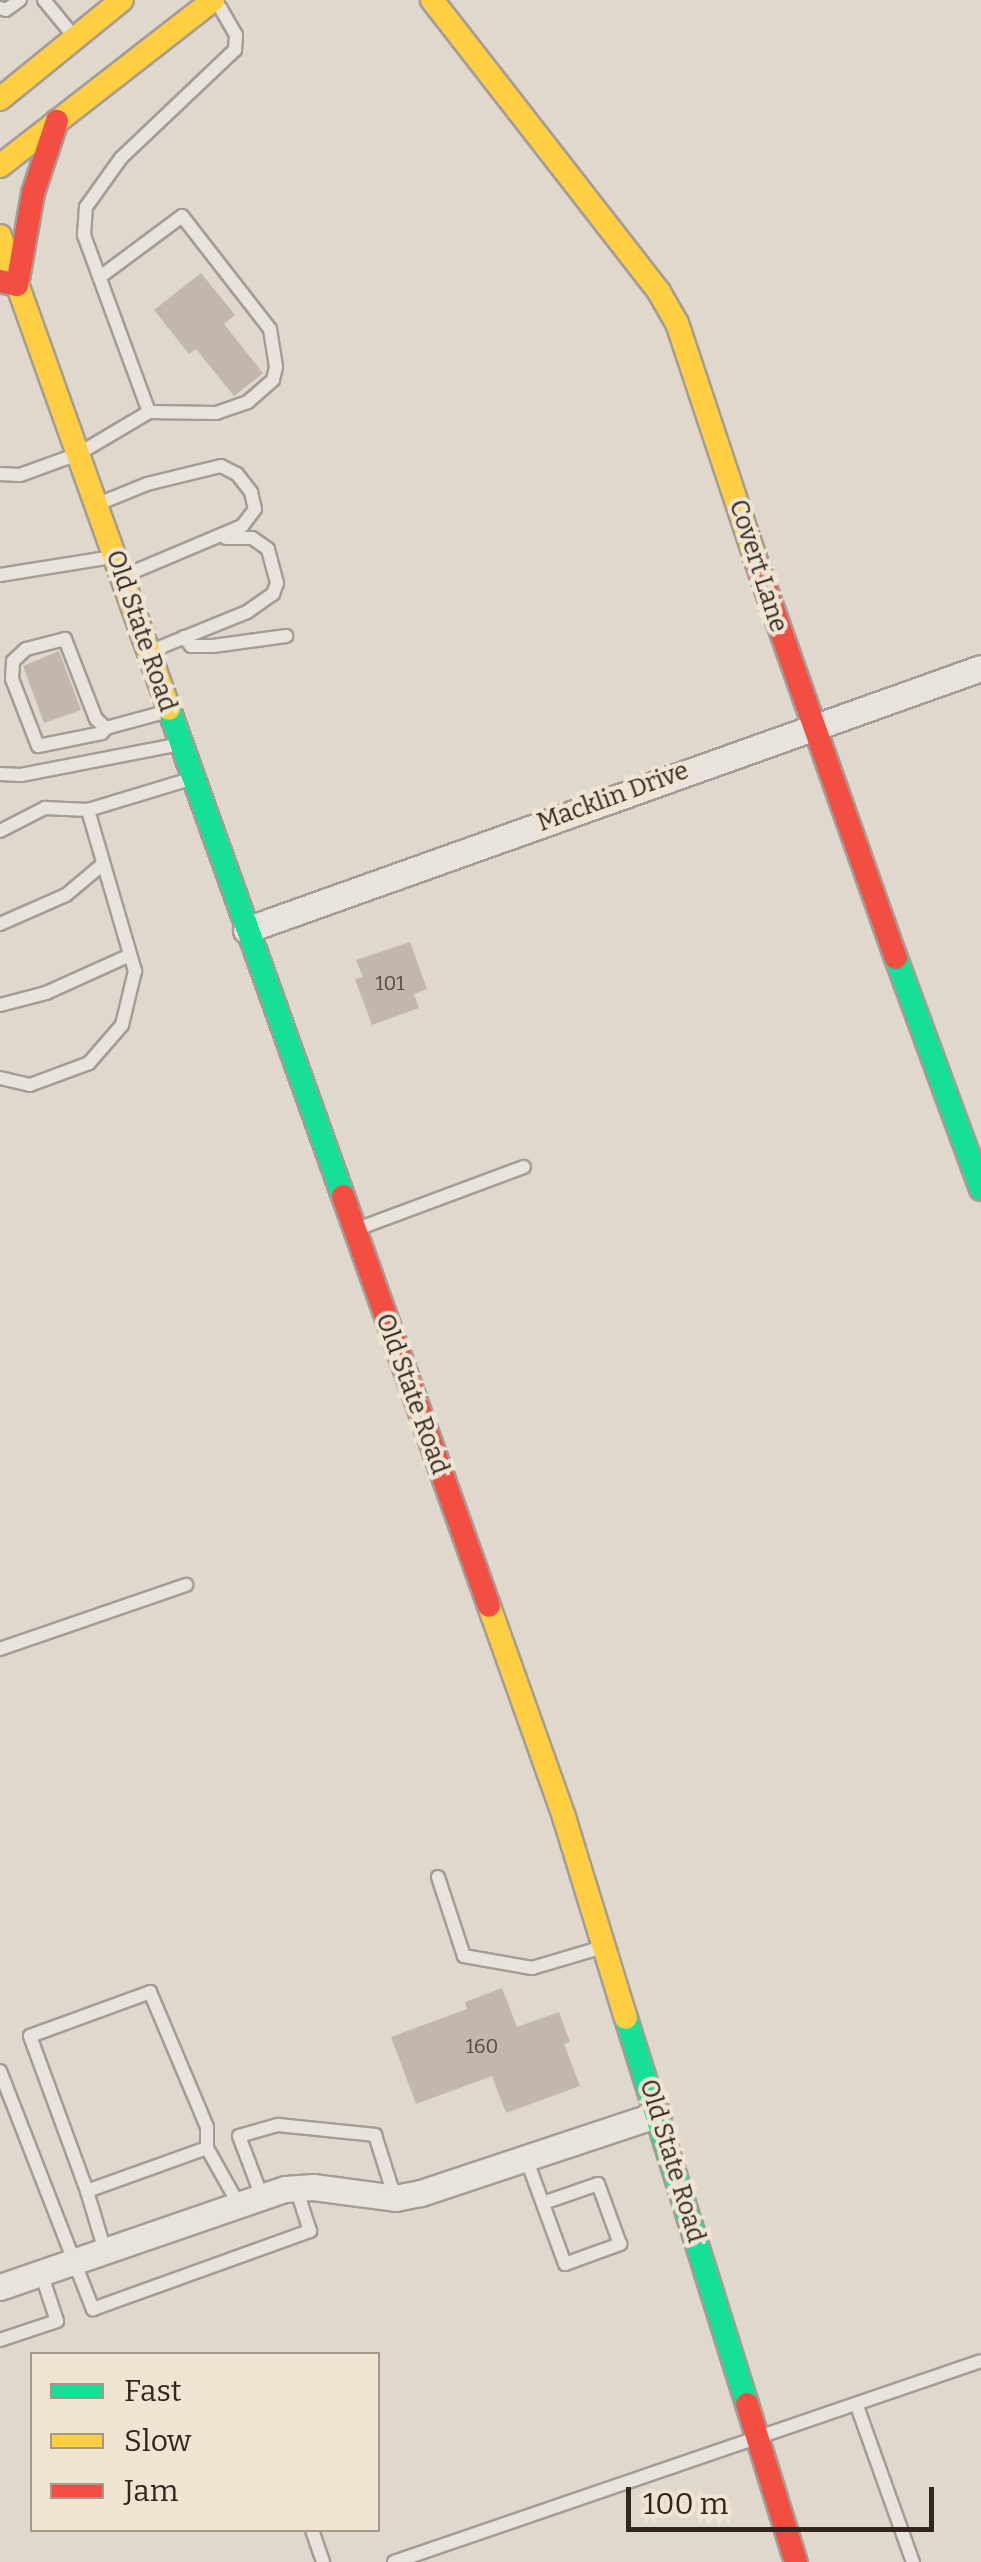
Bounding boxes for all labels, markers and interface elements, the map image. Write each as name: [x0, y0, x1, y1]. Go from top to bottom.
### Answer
street label: Covert Lane: [722, 496, 794, 636]
street label: Old State Road: [99, 546, 183, 716]
street label: Macklin Drive: [533, 756, 693, 838]
house number: 101: [376, 971, 404, 995]
street label: Old State Road: [369, 1310, 455, 1478]
house number: 160: [466, 2034, 498, 2058]
street label: Old State Road: [633, 2076, 711, 2246]
legend: [30, 2352, 380, 2532]
text: Fast: [124, 2373, 182, 2409]
text: Slow: [124, 2423, 191, 2459]
scale bar: [631, 2467, 938, 2529]
text: Jam: [124, 2473, 178, 2509]
text: 100 m: [643, 2486, 728, 2522]

